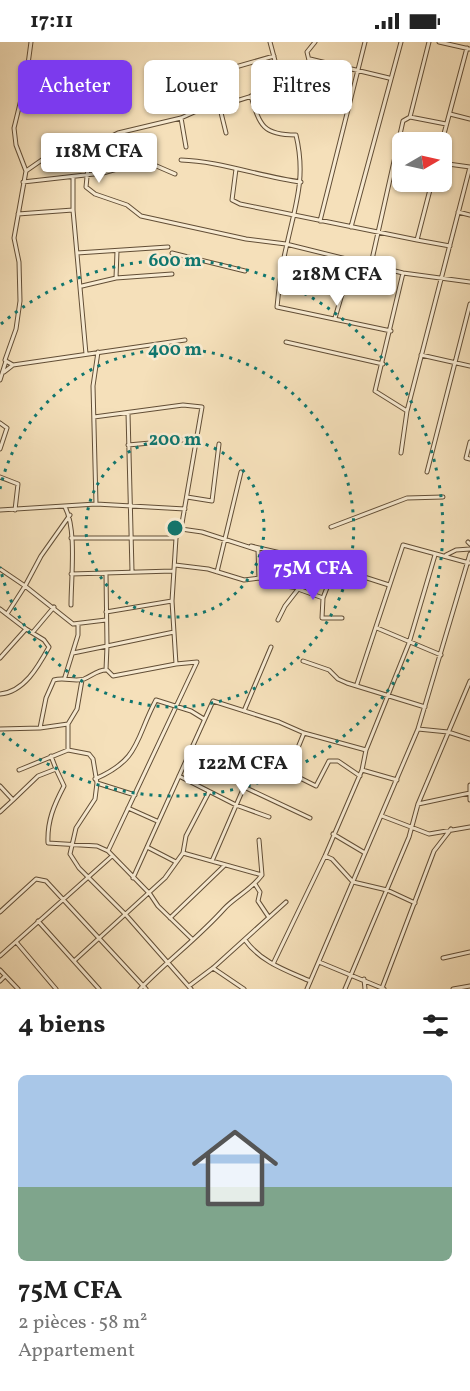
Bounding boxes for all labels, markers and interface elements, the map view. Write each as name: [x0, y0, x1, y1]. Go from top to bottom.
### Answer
text: 17:11: [30, 6, 73, 37]
chip: Acheter: [18, 60, 132, 114]
chip: Louer: [144, 60, 239, 114]
chip: Filtres: [251, 60, 352, 114]
north arrow: [392, 132, 452, 192]
map controls: [392, 132, 452, 192]
pin: 118M CFA: [37, 133, 161, 184]
text: 118M CFA: [55, 138, 143, 166]
text: 600 m: [148, 249, 202, 274]
pin: 218M CFA: [275, 256, 399, 307]
text: 218M CFA: [292, 261, 382, 289]
text: 400 m: [148, 338, 202, 363]
text: 200 m: [149, 428, 201, 453]
centre of rings: [165, 518, 185, 538]
pin: 75M CFA: [258, 550, 368, 601]
text: 75M CFA: [273, 555, 353, 583]
pin: 122M CFA: [181, 745, 305, 796]
text: 122M CFA: [198, 750, 288, 778]
text: 4 biens: [18, 1007, 106, 1043]
icon: filters: [419, 1009, 452, 1042]
icon: home: [181, 1114, 289, 1222]
text: 75M CFA: [18, 1273, 122, 1309]
text: 2 pièces · 58 m²: [18, 1309, 147, 1337]
text: Appartement: [18, 1337, 135, 1365]

